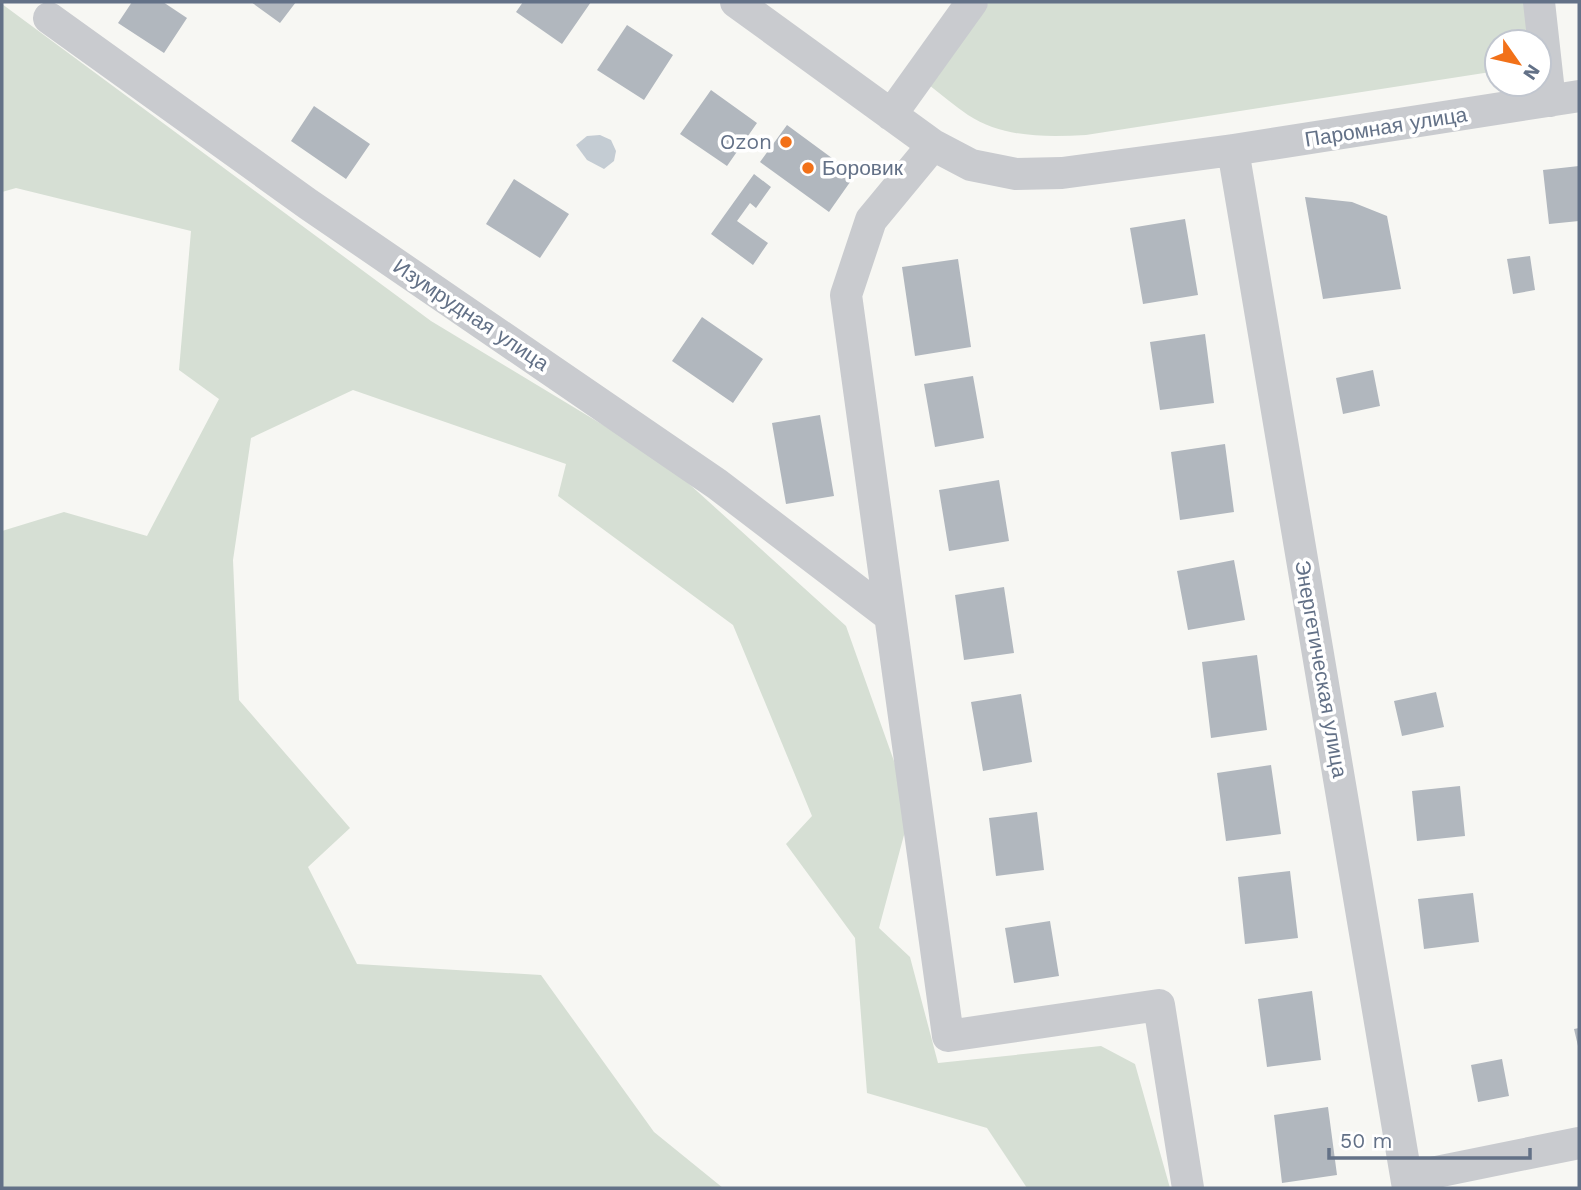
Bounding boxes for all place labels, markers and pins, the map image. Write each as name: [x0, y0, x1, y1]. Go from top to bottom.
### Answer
place label: Ozon: [720, 129, 772, 154]
marker: Ozon: [778, 134, 794, 150]
place label: Боровик: [822, 155, 904, 180]
marker: Боровик: [800, 160, 816, 176]

